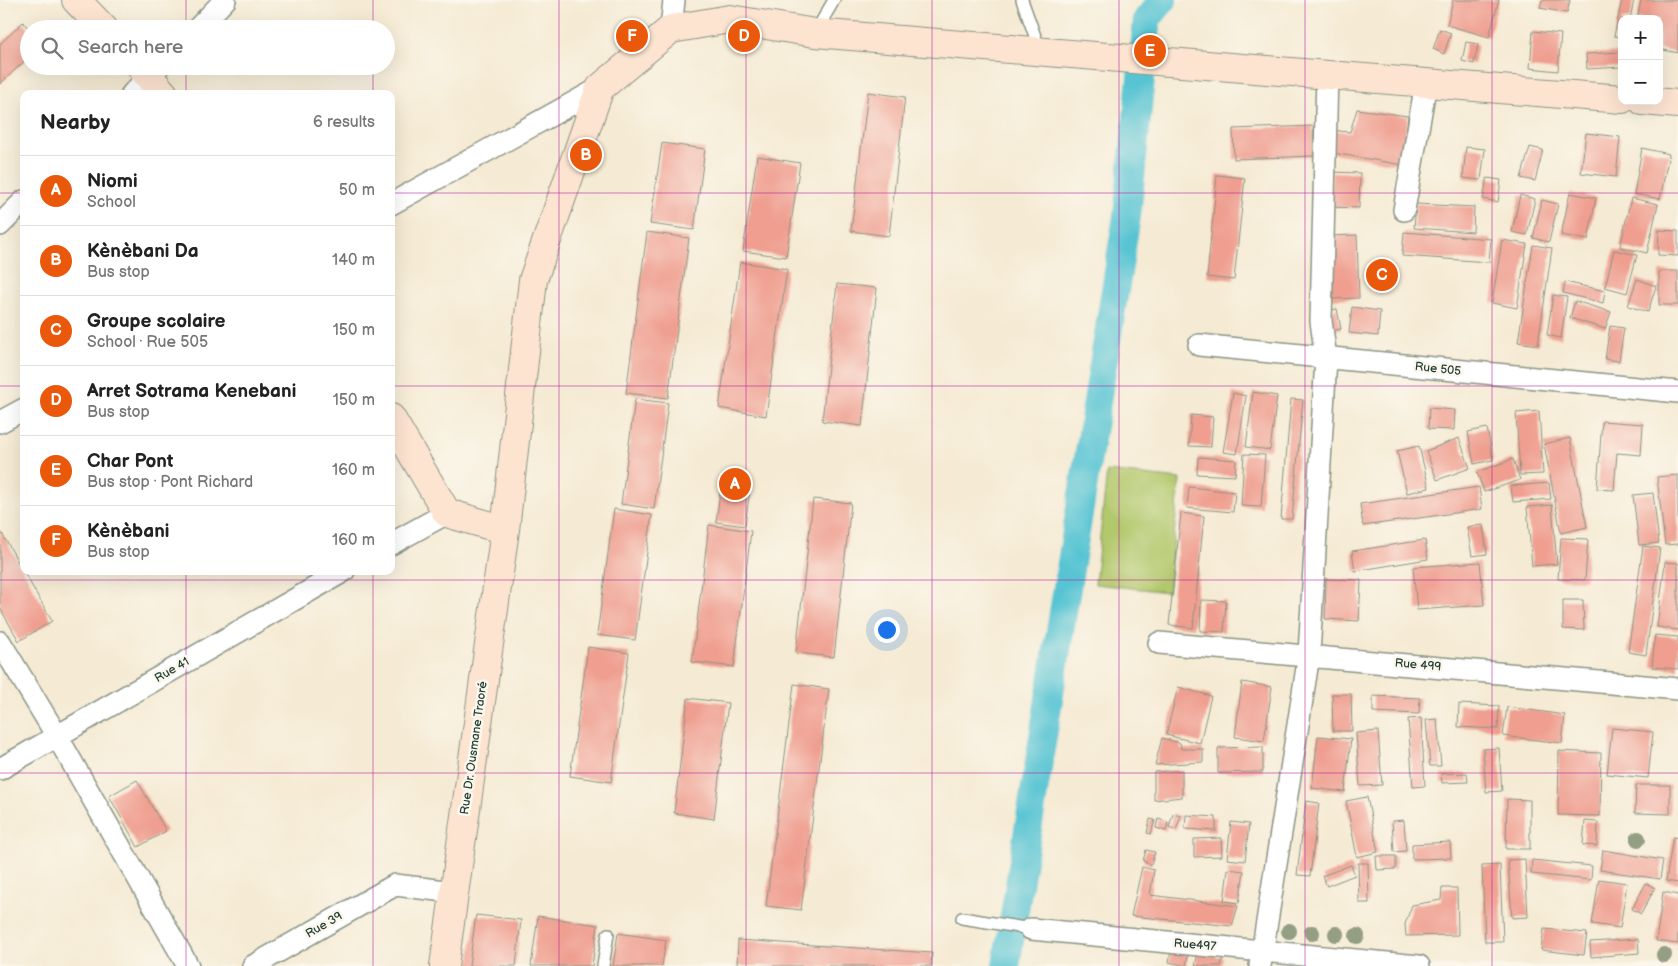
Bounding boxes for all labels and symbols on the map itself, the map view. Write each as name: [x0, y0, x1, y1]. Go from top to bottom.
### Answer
pin: F: [616, 17, 648, 55]
pin: D: [728, 17, 760, 55]
pin: E: [1134, 32, 1166, 70]
pin: B: [570, 136, 602, 174]
pin: C: [1366, 256, 1398, 294]
street label: Rue 505: [1414, 359, 1462, 379]
pin: A: [719, 465, 751, 503]
your location: [874, 617, 900, 643]
street label: Rue 41: [152, 654, 192, 686]
street label: Rue 499: [1394, 655, 1442, 675]
street label: Rue Dr. Ousmane Traoré: [457, 680, 491, 816]
street label: Rue 39: [303, 909, 345, 941]
street label: Rue497: [1173, 936, 1217, 954]

